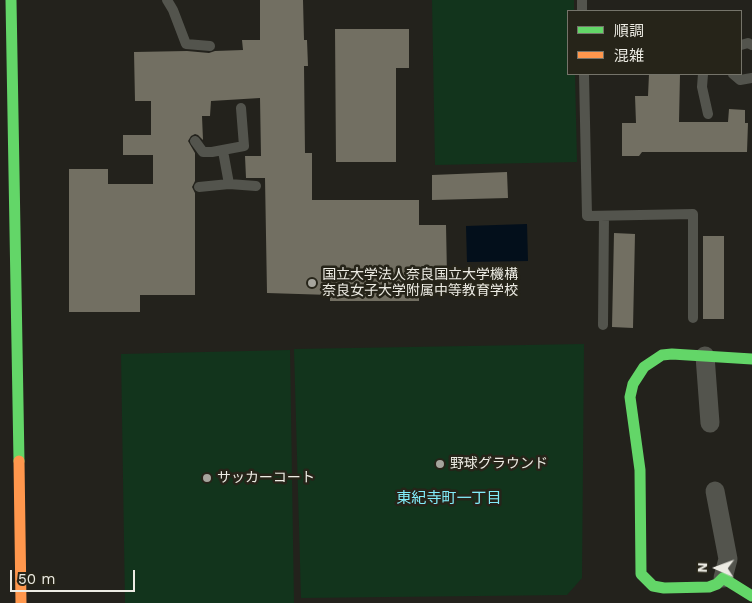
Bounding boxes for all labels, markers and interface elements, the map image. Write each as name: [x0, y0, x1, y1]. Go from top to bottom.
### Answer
legend: [567, 10, 742, 75]
text: 順調: [614, 22, 644, 40]
text: 混雑: [614, 47, 644, 65]
place label: 国立大学法人奈良国立大学機構 奈良女子大学附属中等教育学校: [322, 267, 518, 300]
marker: 国立大学法人奈良国立大学機構 奈良女子大学附属中等教育学校: [306, 277, 318, 289]
place label: 野球グラウンド: [450, 456, 548, 472]
marker: 野球グラウンド: [434, 458, 446, 470]
place label: サッカーコート: [217, 470, 315, 486]
marker: サッカーコート: [201, 472, 213, 484]
district label: 東紀寺町一丁目: [397, 490, 501, 508]
north arrow: [692, 543, 742, 593]
scale bar: [12, 560, 138, 592]
text: N: [694, 562, 710, 573]
text: 50 m: [18, 570, 55, 588]

